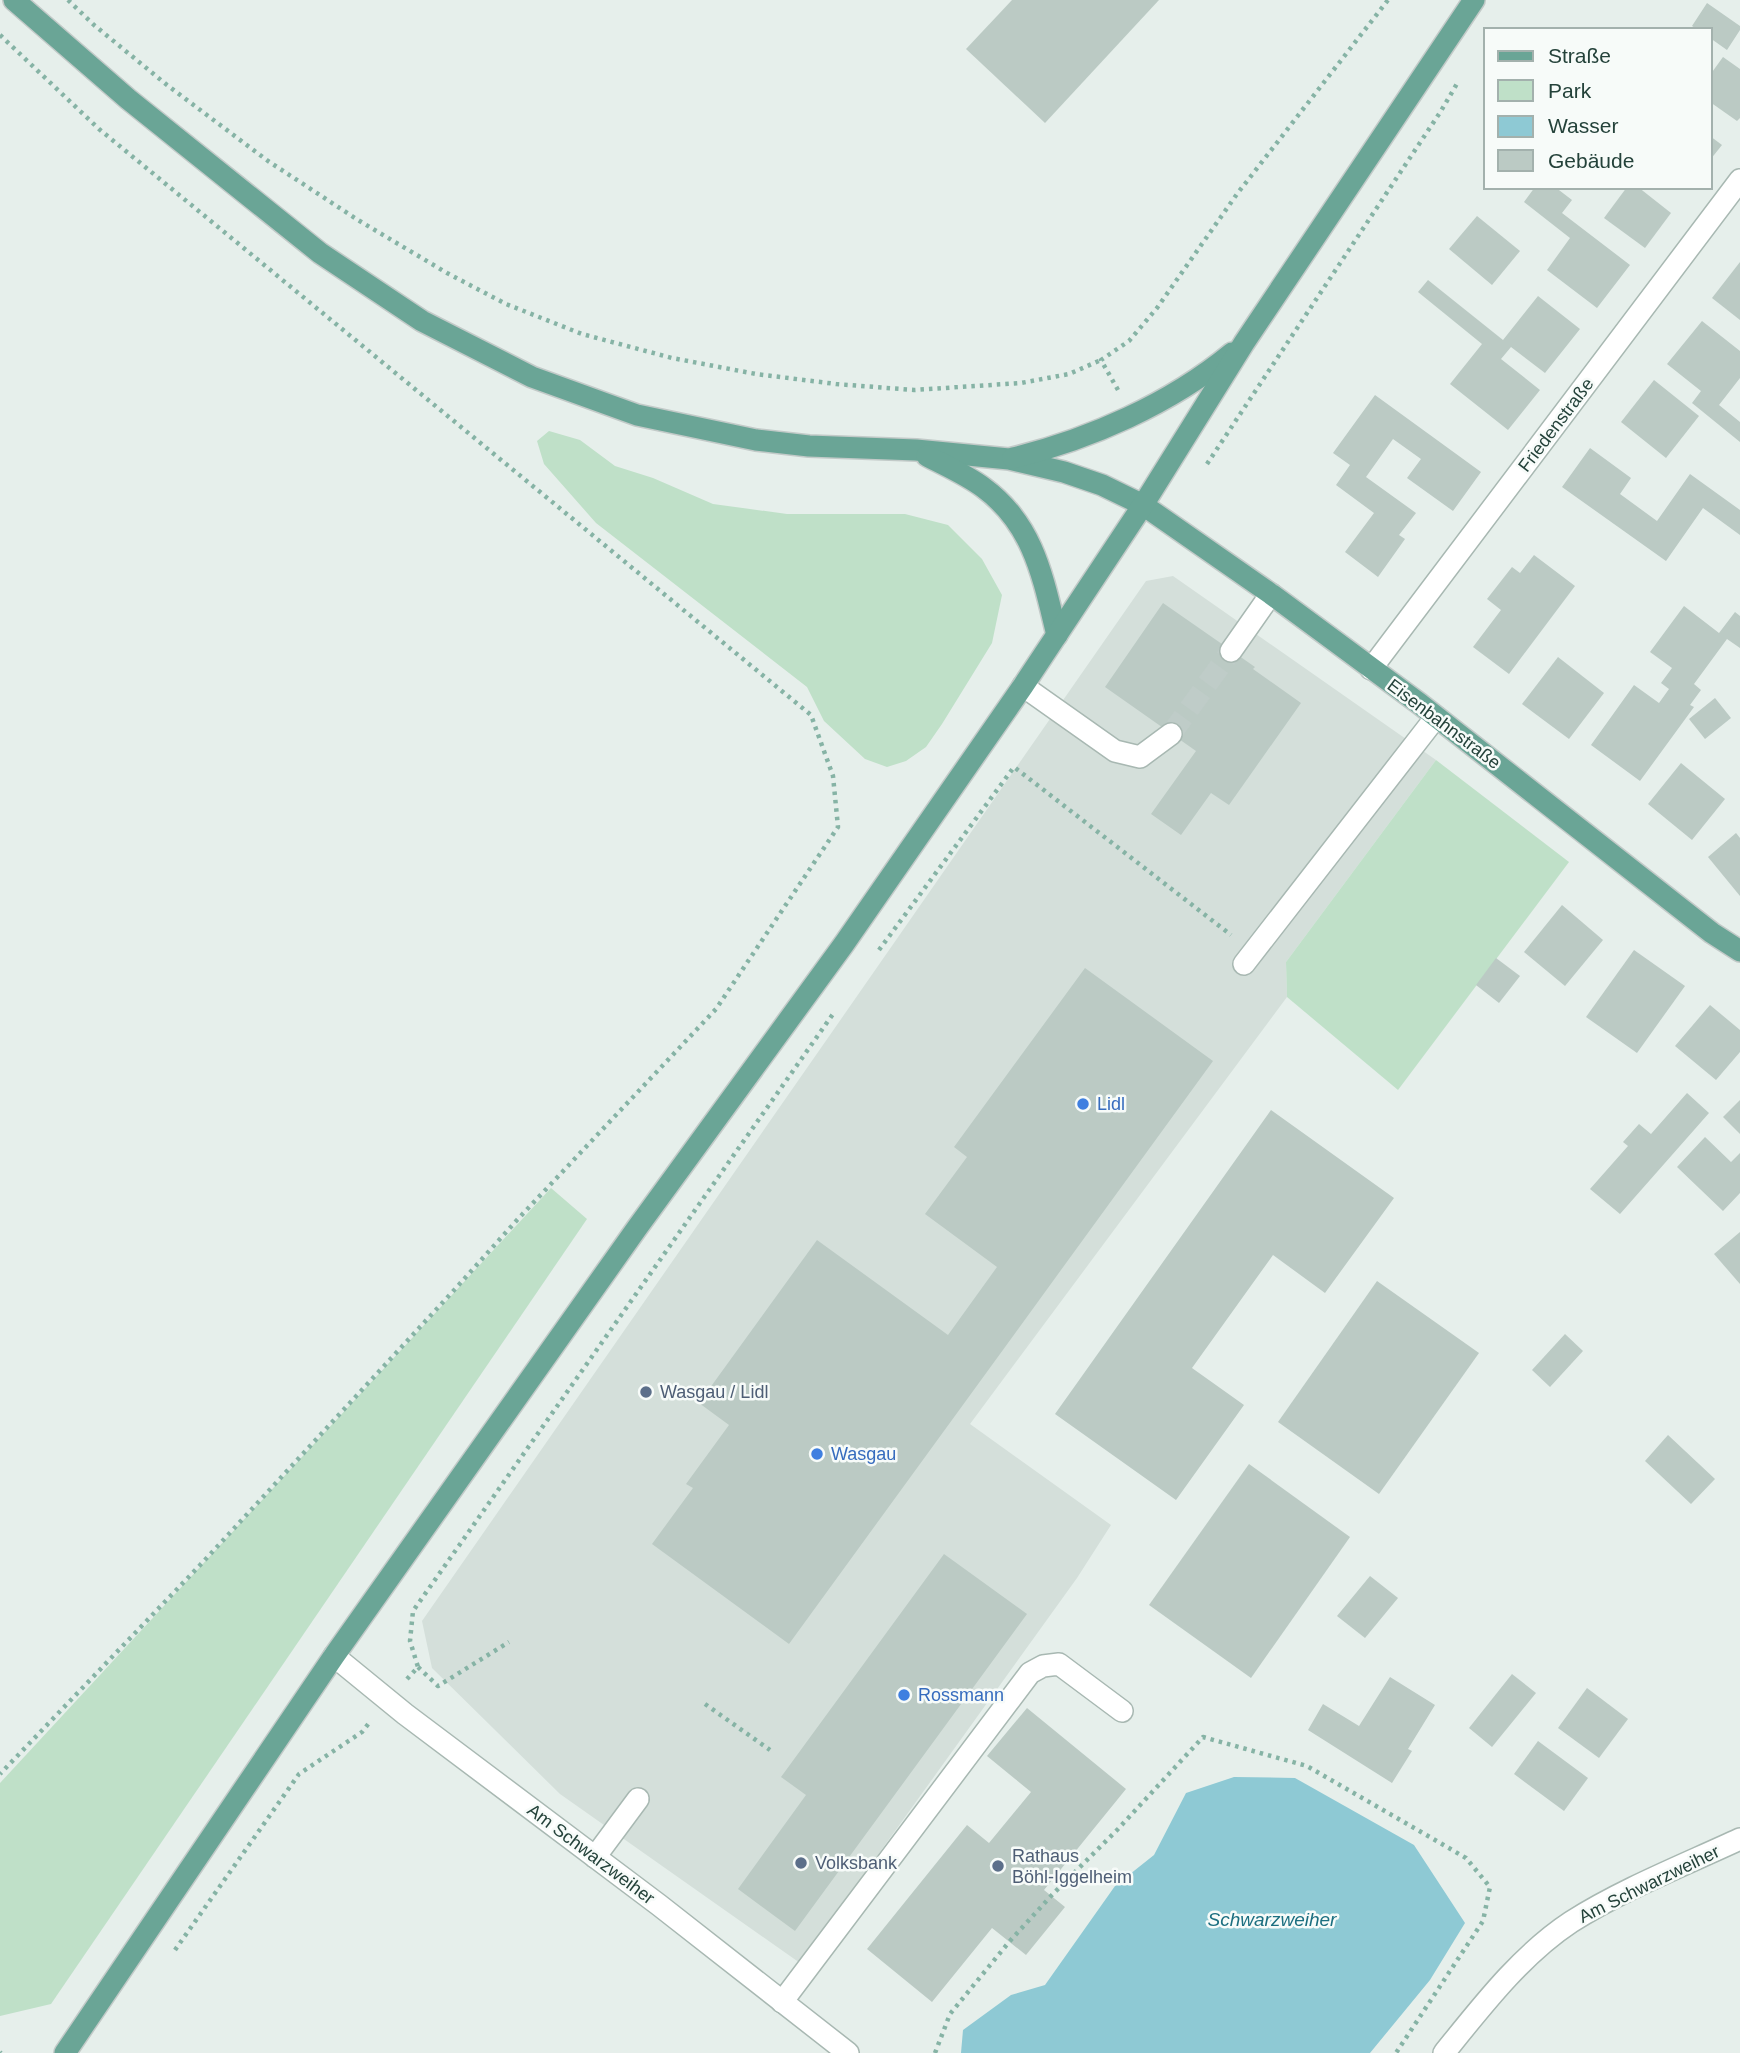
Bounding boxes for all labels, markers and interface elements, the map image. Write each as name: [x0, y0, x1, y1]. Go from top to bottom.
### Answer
legend: [1484, 28, 1712, 189]
text: Straße: [1548, 44, 1611, 67]
text: Park: [1548, 79, 1592, 102]
text: Wasser: [1548, 114, 1618, 137]
text: Gebäude: [1548, 149, 1634, 172]
street label: Friedenstraße: [1514, 374, 1598, 476]
street label: Eisenbahnstraße: [1384, 675, 1504, 773]
place label: Lidl: [1097, 1094, 1125, 1114]
marker: Lidl: [1075, 1096, 1091, 1112]
place label: Wasgau / Lidl: [660, 1382, 768, 1402]
marker: Wasgau / Lidl: [638, 1384, 654, 1400]
place label: Wasgau: [831, 1444, 896, 1464]
marker: Wasgau: [809, 1446, 825, 1462]
place label: Rossmann: [918, 1685, 1004, 1705]
marker: Rossmann: [896, 1687, 912, 1703]
street label: Am Schwarzweiher: [523, 1800, 659, 1908]
street label: Am Schwarzweiher: [1575, 1841, 1723, 1927]
place label: Rathaus Böhl-Iggelheim: [1012, 1846, 1132, 1887]
place label: Volksbank: [815, 1853, 898, 1873]
marker: Volksbank: [793, 1855, 809, 1871]
marker: Rathaus Böhl-Iggelheim: [990, 1858, 1006, 1874]
water label: Schwarzweiher: [1208, 1909, 1337, 1930]

